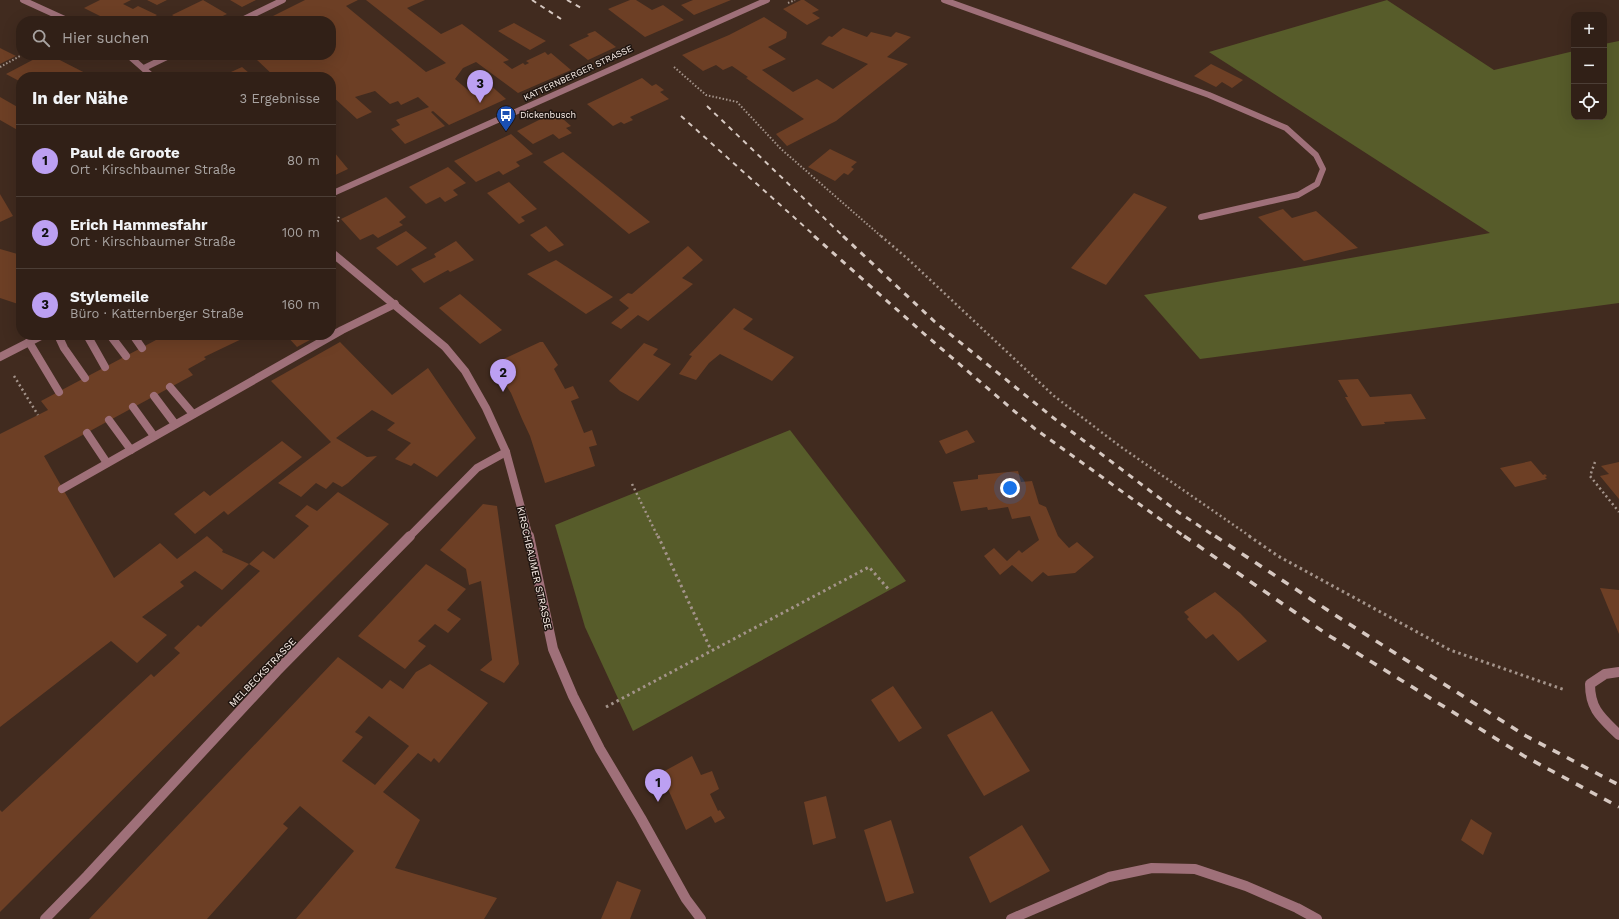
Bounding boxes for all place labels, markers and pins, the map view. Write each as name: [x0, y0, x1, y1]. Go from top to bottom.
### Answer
pin: 3: [467, 70, 493, 103]
bus stop icon: Dickenbusch: [495, 104, 517, 132]
place label: Dickenbusch: [520, 110, 576, 120]
pin: 2: [490, 359, 516, 392]
pin: 1: [645, 769, 671, 802]

